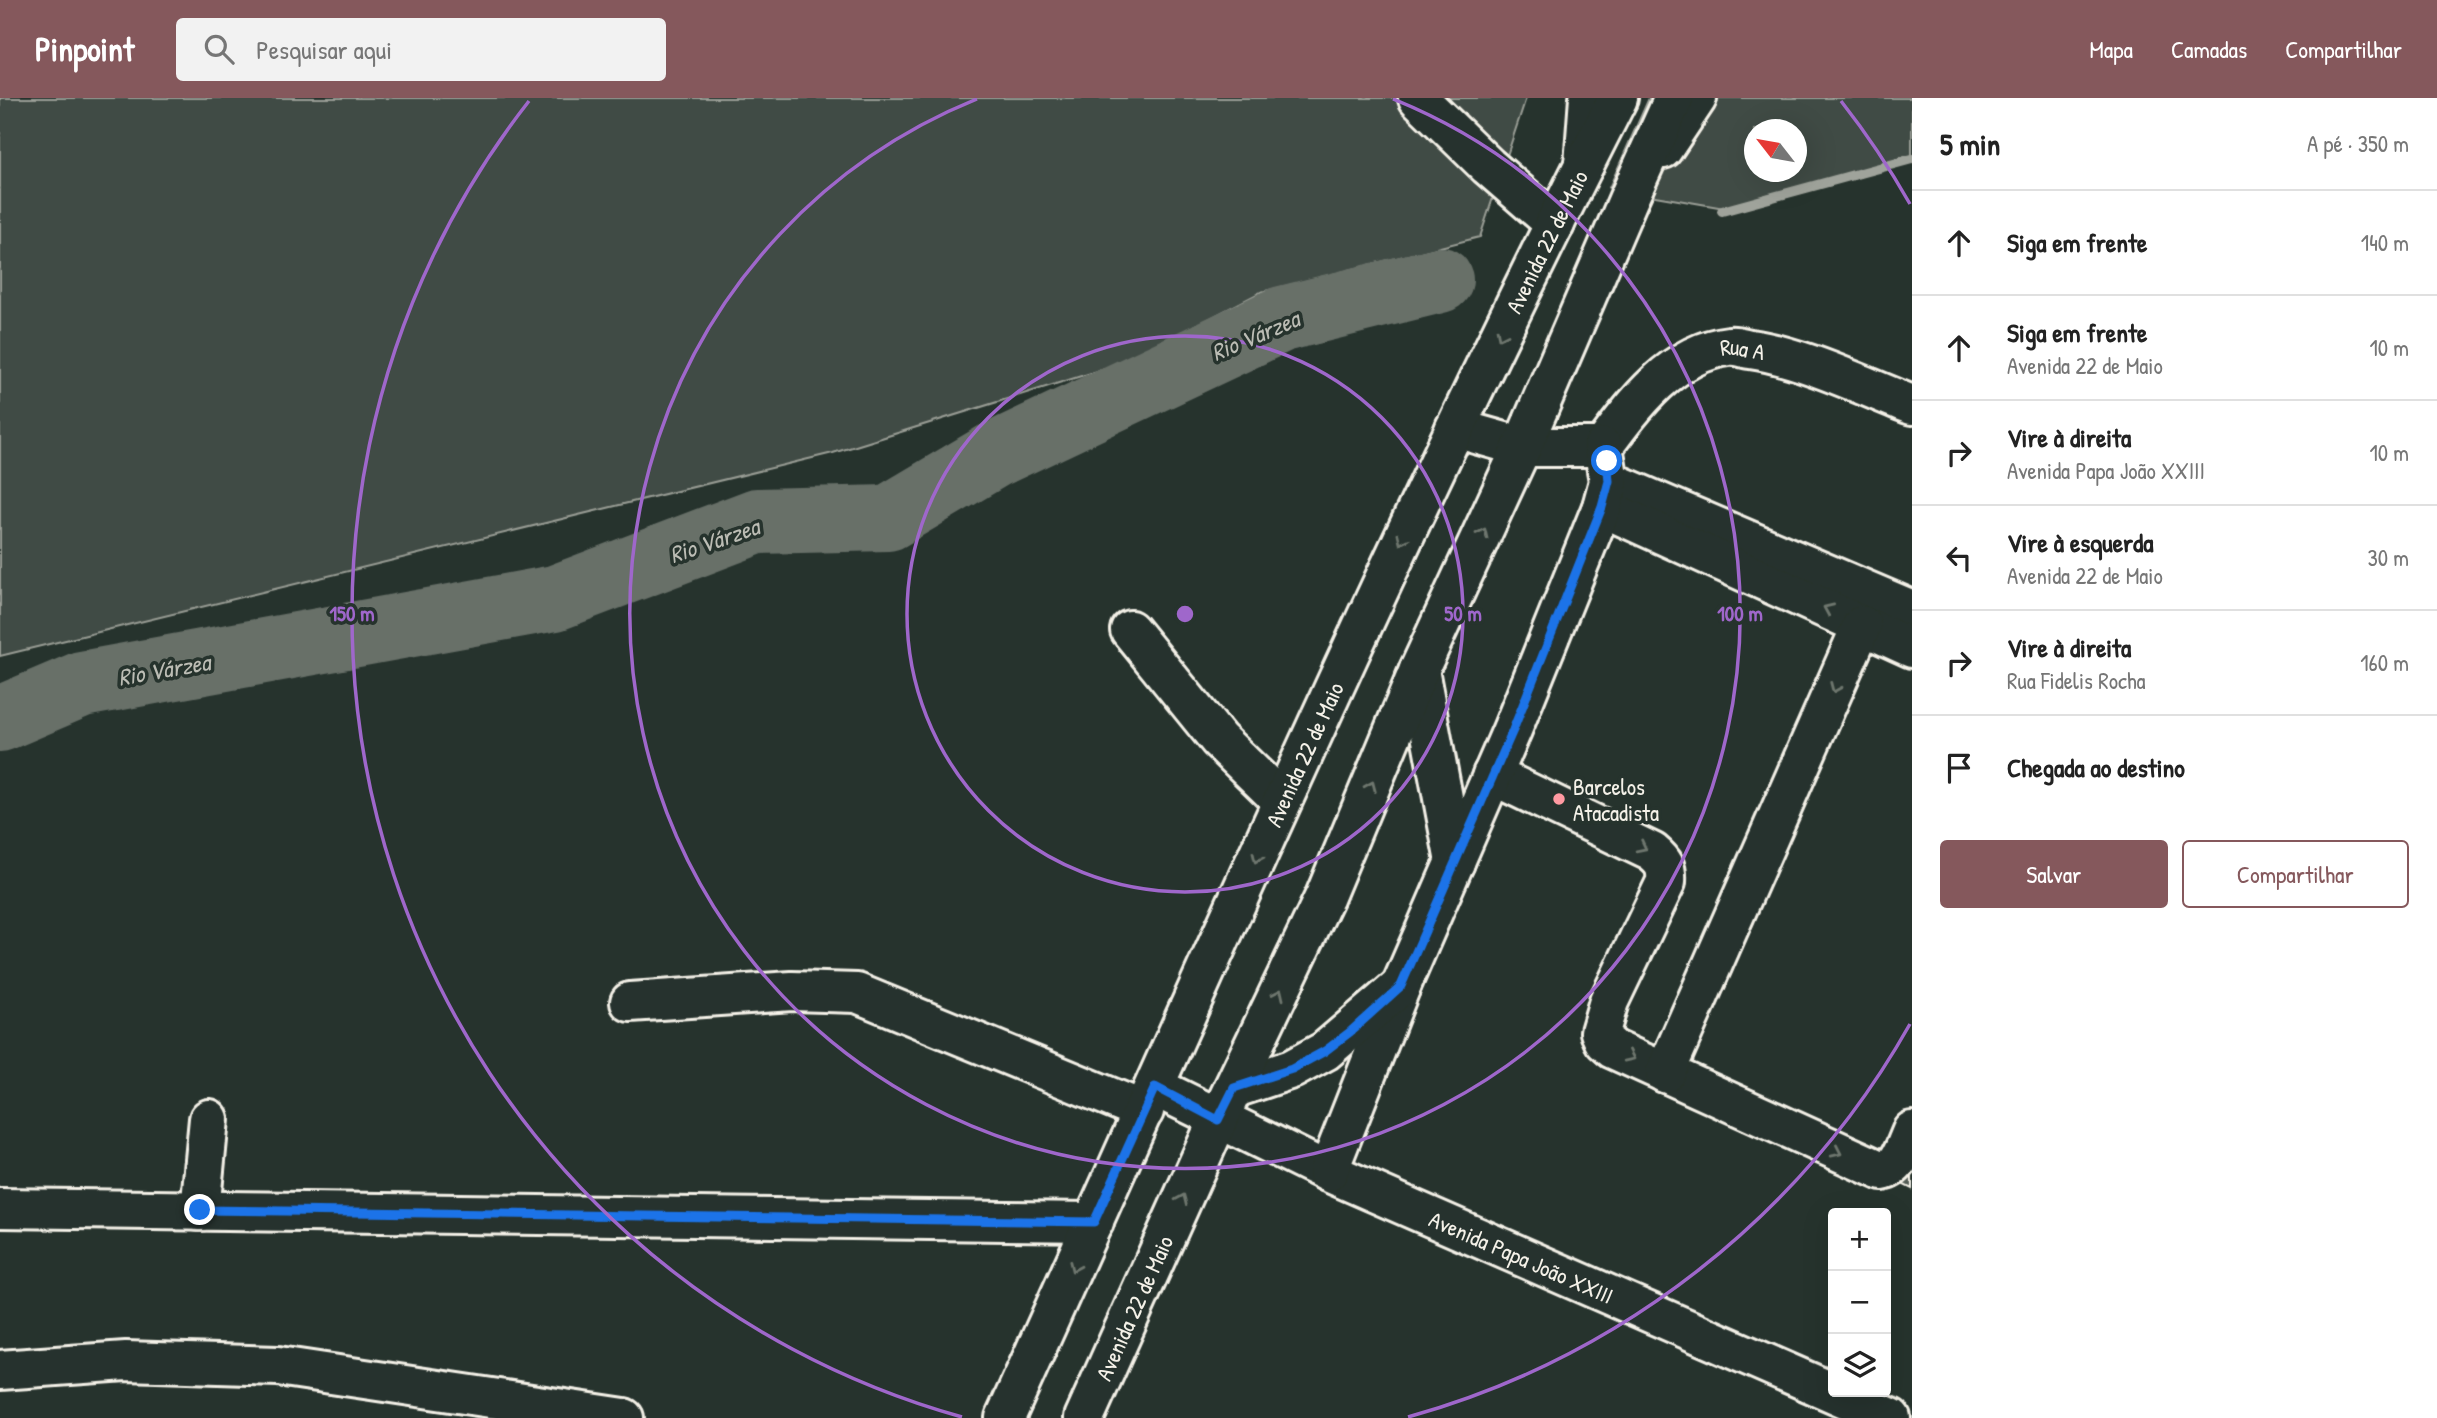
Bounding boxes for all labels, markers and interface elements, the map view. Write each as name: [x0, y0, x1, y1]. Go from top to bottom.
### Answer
search box: [176, 18, 666, 81]
text: Pinpoint: [35, 27, 134, 71]
icon: search: [200, 30, 238, 68]
text: Pesquisar aqui: [256, 32, 392, 67]
text: Mapa: [2090, 33, 2133, 65]
text: Camadas: [2171, 33, 2247, 65]
text: Compartilhar: [2285, 33, 2402, 65]
north arrow: [1744, 119, 1807, 182]
text: 5 min: [1940, 124, 2000, 164]
text: A pé · 350 m: [2307, 128, 2409, 159]
street label: Avenida 22 de Maio: [1498, 165, 1594, 318]
icon: ahead: [1940, 224, 1978, 262]
text: Siga em frente: [2007, 225, 2147, 260]
text: 140 m: [2361, 227, 2409, 258]
water label: Rio Várzea: [1206, 301, 1306, 368]
text: Siga em frente: [2007, 315, 2147, 350]
one-way arrow: [1495, 328, 1509, 340]
icon: ahead: [1940, 329, 1978, 367]
street label: Rua A: [1718, 330, 1767, 367]
text: 10 m: [2369, 332, 2409, 363]
text: Avenida 22 de Maio: [2007, 350, 2163, 381]
text: Vire à direita: [2007, 420, 2131, 455]
icon: right: [1940, 434, 1978, 472]
text: 10 m: [2369, 437, 2409, 468]
route start: [1591, 445, 1622, 476]
text: Avenida Papa João XXIII: [2007, 455, 2205, 486]
water label: Rio Várzea: [665, 509, 766, 570]
text: Vire à esquerda: [2007, 525, 2153, 560]
one-way arrow: [1475, 528, 1489, 540]
one-way arrow: [1397, 533, 1411, 545]
icon: left: [1940, 539, 1978, 577]
text: 30 m: [2367, 542, 2409, 573]
text: Avenida 22 de Maio: [2007, 560, 2163, 591]
text: 150 m: [329, 599, 375, 628]
text: 50 m: [1444, 599, 1482, 628]
text: 100 m: [1717, 599, 1763, 628]
centre of rings: [1173, 602, 1197, 626]
one-way arrow: [1823, 603, 1835, 617]
text: Vire à direita: [2007, 630, 2131, 665]
icon: right: [1940, 644, 1978, 682]
water label: Rio Várzea: [116, 645, 215, 693]
text: 160 m: [2360, 647, 2409, 678]
text: Rua Fidelis Rocha: [2007, 665, 2146, 696]
street label: Avenida 22 de Maio: [1257, 677, 1350, 831]
one-way arrow: [1829, 680, 1843, 693]
icon: arrive: [1940, 749, 1978, 787]
text: Chegada ao destino: [2007, 750, 2185, 785]
place label: Barcelos Atacadista: [1573, 771, 1659, 828]
one-way arrow: [1363, 780, 1377, 793]
marker: Barcelos Atacadista: [1551, 791, 1567, 807]
one-way arrow: [1635, 839, 1647, 853]
button: Salvar: [1940, 840, 2168, 908]
button: Compartilhar: [2182, 840, 2409, 908]
one-way arrow: [1251, 851, 1265, 863]
one-way arrow: [1271, 988, 1285, 1001]
one-way arrow: [1623, 1049, 1635, 1063]
one-way arrow: [1829, 1143, 1842, 1157]
route end: [184, 1194, 215, 1225]
one-way arrow: [1174, 1194, 1188, 1206]
street label: Avenida Papa João XXIII: [1425, 1203, 1619, 1310]
map controls: [1828, 1208, 1891, 1397]
button: +: [1828, 1208, 1891, 1271]
street label: Avenida 22 de Maio: [1088, 1230, 1180, 1385]
one-way arrow: [1068, 1260, 1082, 1272]
button: −: [1828, 1271, 1891, 1334]
button: layers: [1828, 1334, 1891, 1397]

